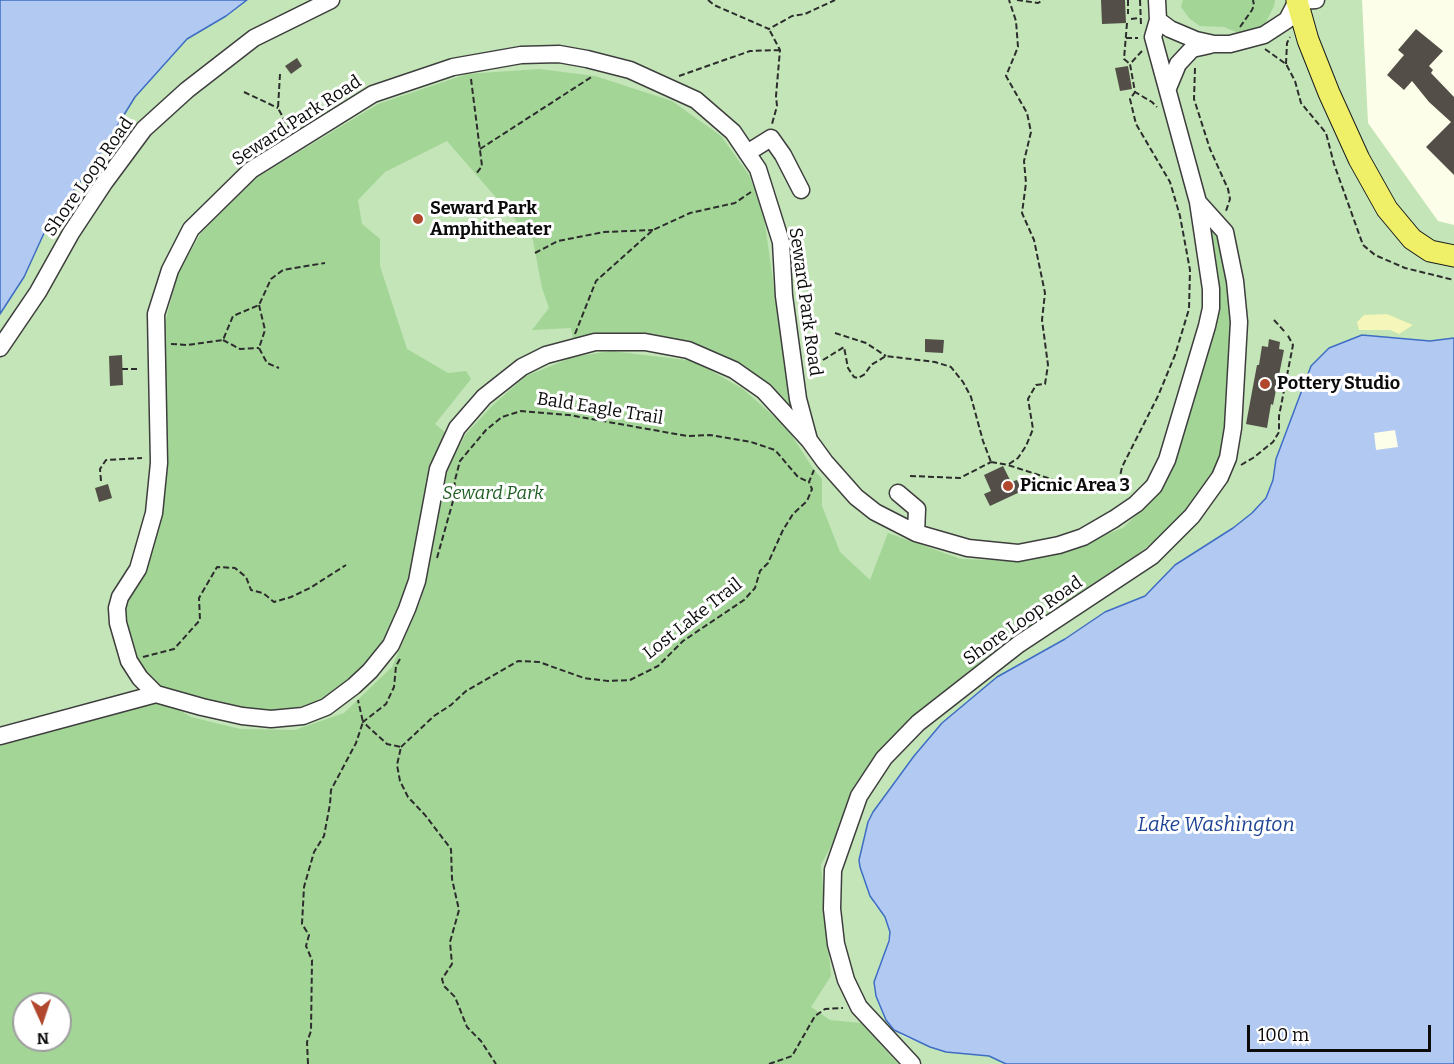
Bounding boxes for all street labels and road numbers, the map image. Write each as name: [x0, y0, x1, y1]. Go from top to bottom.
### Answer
street label: Seward Park Road: [228, 71, 366, 171]
street label: Shore Loop Road: [40, 113, 138, 241]
street label: Seward Park Road: [784, 226, 826, 378]
street label: Bald Eagle Trail: [535, 388, 665, 430]
street label: Shore Loop Road: [959, 572, 1087, 670]
street label: Lost Lake Trail: [639, 574, 747, 664]

